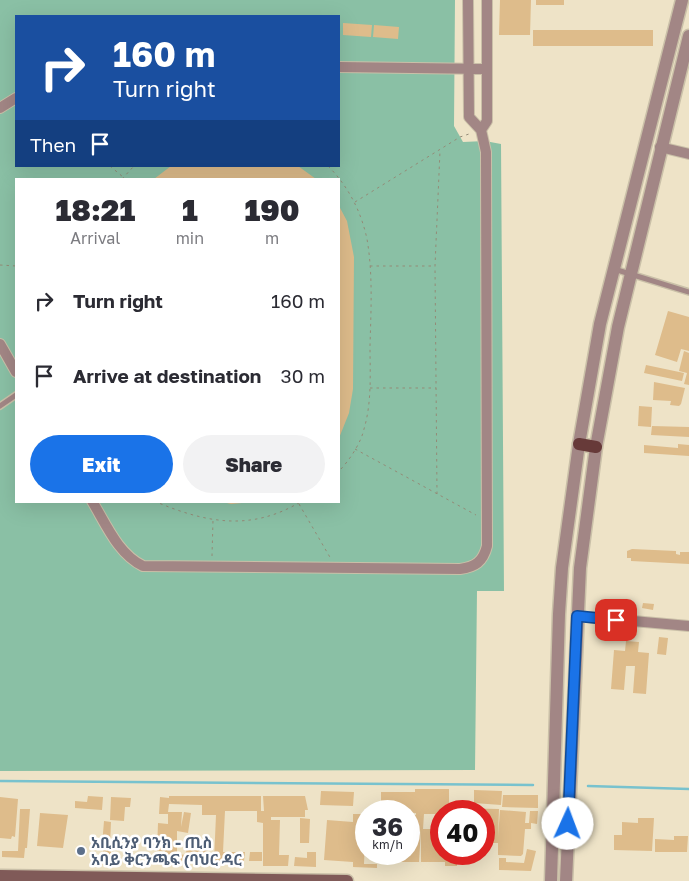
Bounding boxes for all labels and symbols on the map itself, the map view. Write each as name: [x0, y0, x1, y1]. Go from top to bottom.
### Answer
pin: [595, 599, 637, 641]
position arrow: [541, 797, 593, 849]
speed limit sign: 40: [430, 800, 495, 865]
place label: አቢሲንያ ባንክ - ጢስ አባይ ቅርንጫፍ (ባህር ዳር: [91, 833, 243, 868]
marker: አቢሲንያ ባንክ - ጢስ አባይ ቅርንጫፍ (ባህር ዳር: [75, 845, 87, 857]

